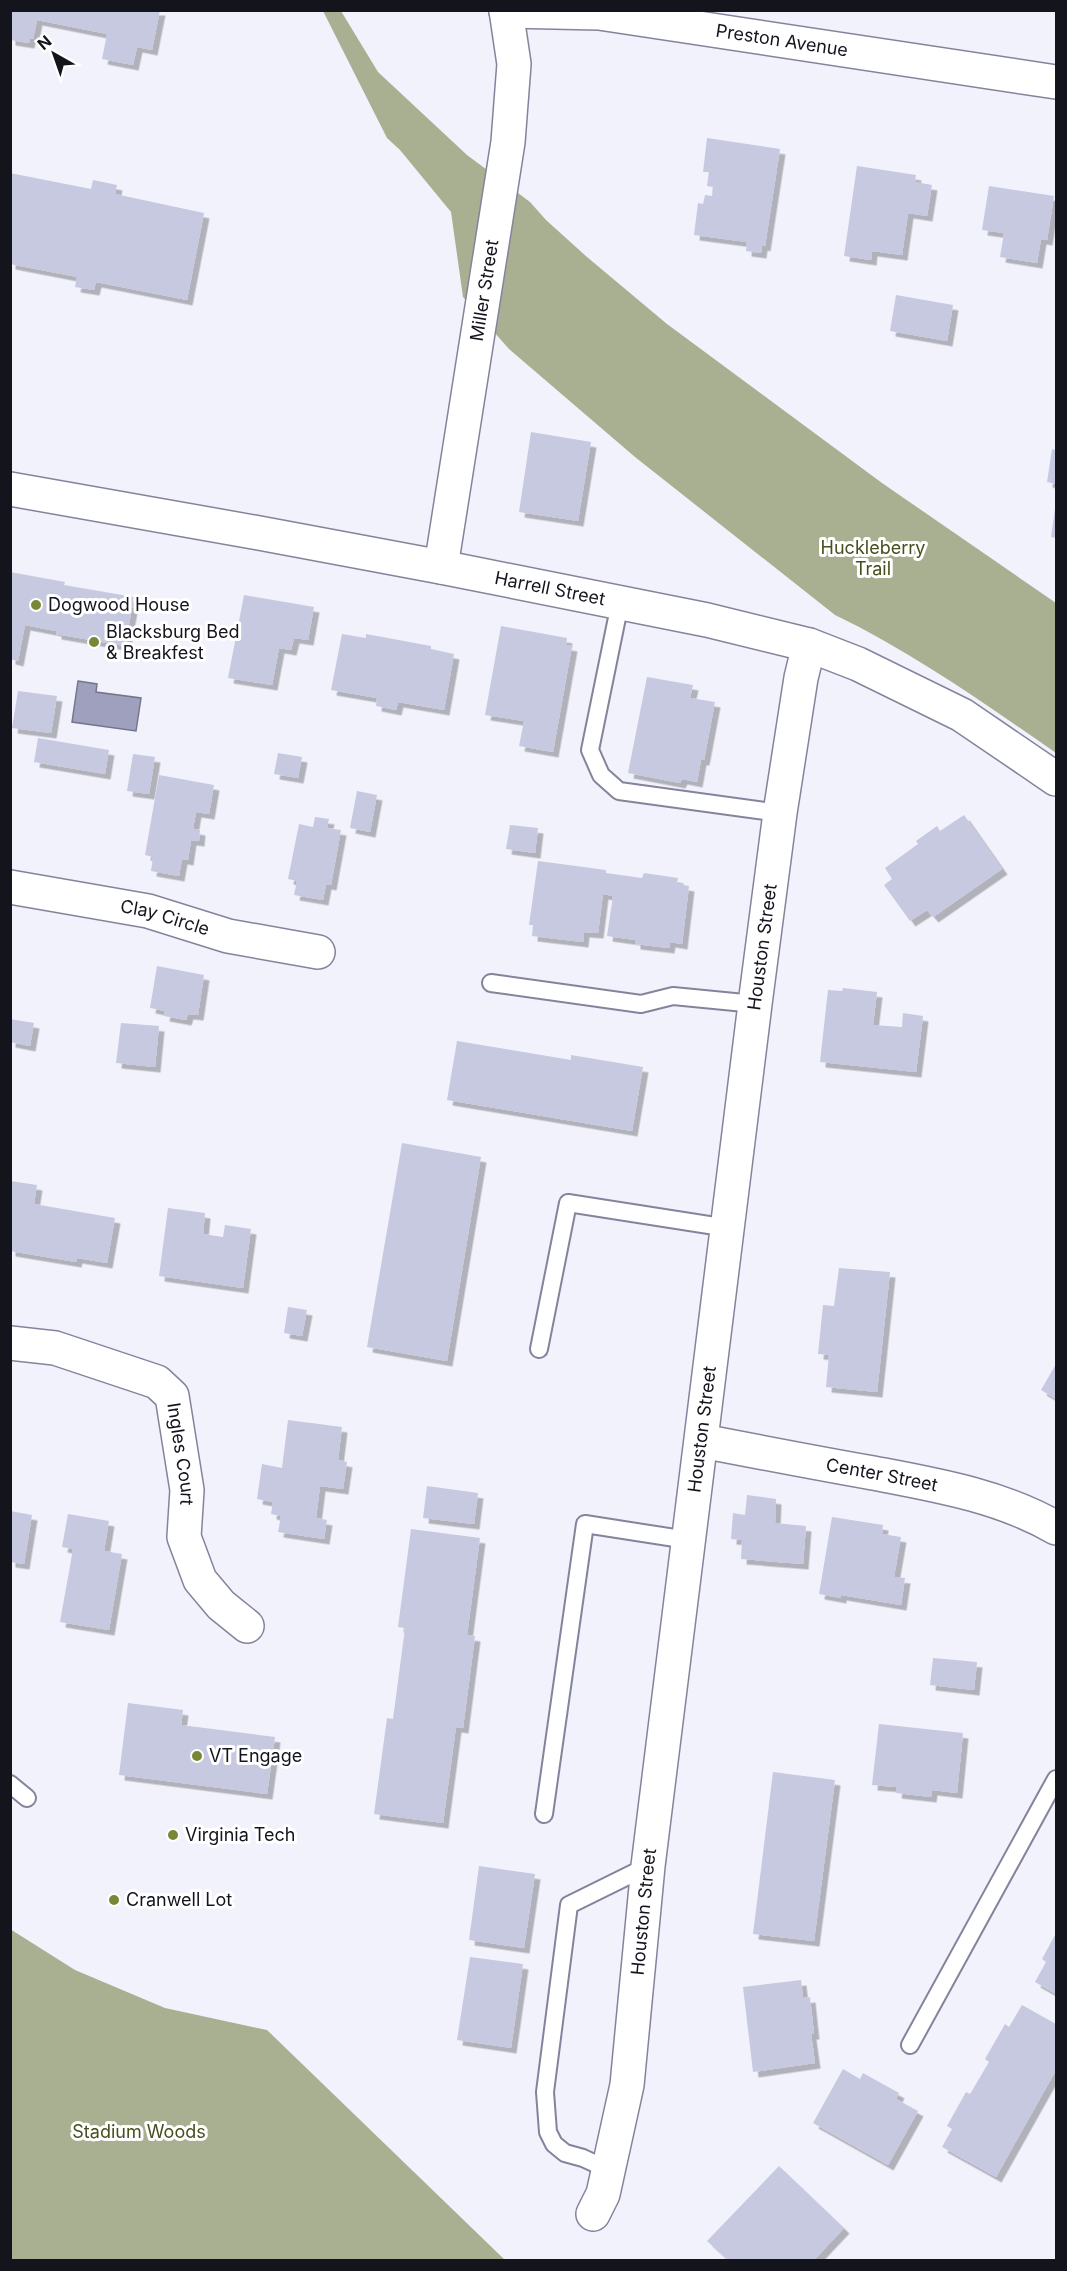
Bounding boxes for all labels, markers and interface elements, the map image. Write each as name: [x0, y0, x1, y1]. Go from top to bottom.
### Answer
street label: Preston Avenue: [714, 20, 850, 60]
north arrow: [24, 24, 84, 84]
text: N: [33, 31, 55, 54]
street label: Miller Street: [466, 238, 502, 343]
park label: Huckleberry Trail: [821, 537, 925, 579]
street label: Harrell Street: [493, 567, 607, 609]
place label: Dogwood House: [48, 594, 190, 615]
marker: Dogwood House: [29, 598, 43, 612]
place label: Blacksburg Bed & Breakfest: [106, 621, 239, 663]
marker: Blacksburg Bed & Breakfest: [87, 635, 101, 649]
street label: Houston Street: [743, 882, 781, 1012]
street label: Clay Circle: [119, 895, 212, 940]
street label: Houston Street: [683, 1365, 720, 1494]
street label: Ingles Court: [163, 1401, 198, 1506]
street label: Center Street: [824, 1454, 940, 1496]
place label: VT Engage: [209, 1745, 302, 1766]
marker: VT Engage: [190, 1749, 204, 1763]
place label: Virginia Tech: [185, 1824, 295, 1845]
marker: Virginia Tech: [166, 1828, 180, 1842]
street label: Houston Street: [627, 1847, 660, 1976]
place label: Cranwell Lot: [126, 1889, 232, 1910]
marker: Cranwell Lot: [107, 1893, 121, 1907]
park label: Stadium Woods: [72, 2121, 206, 2142]

